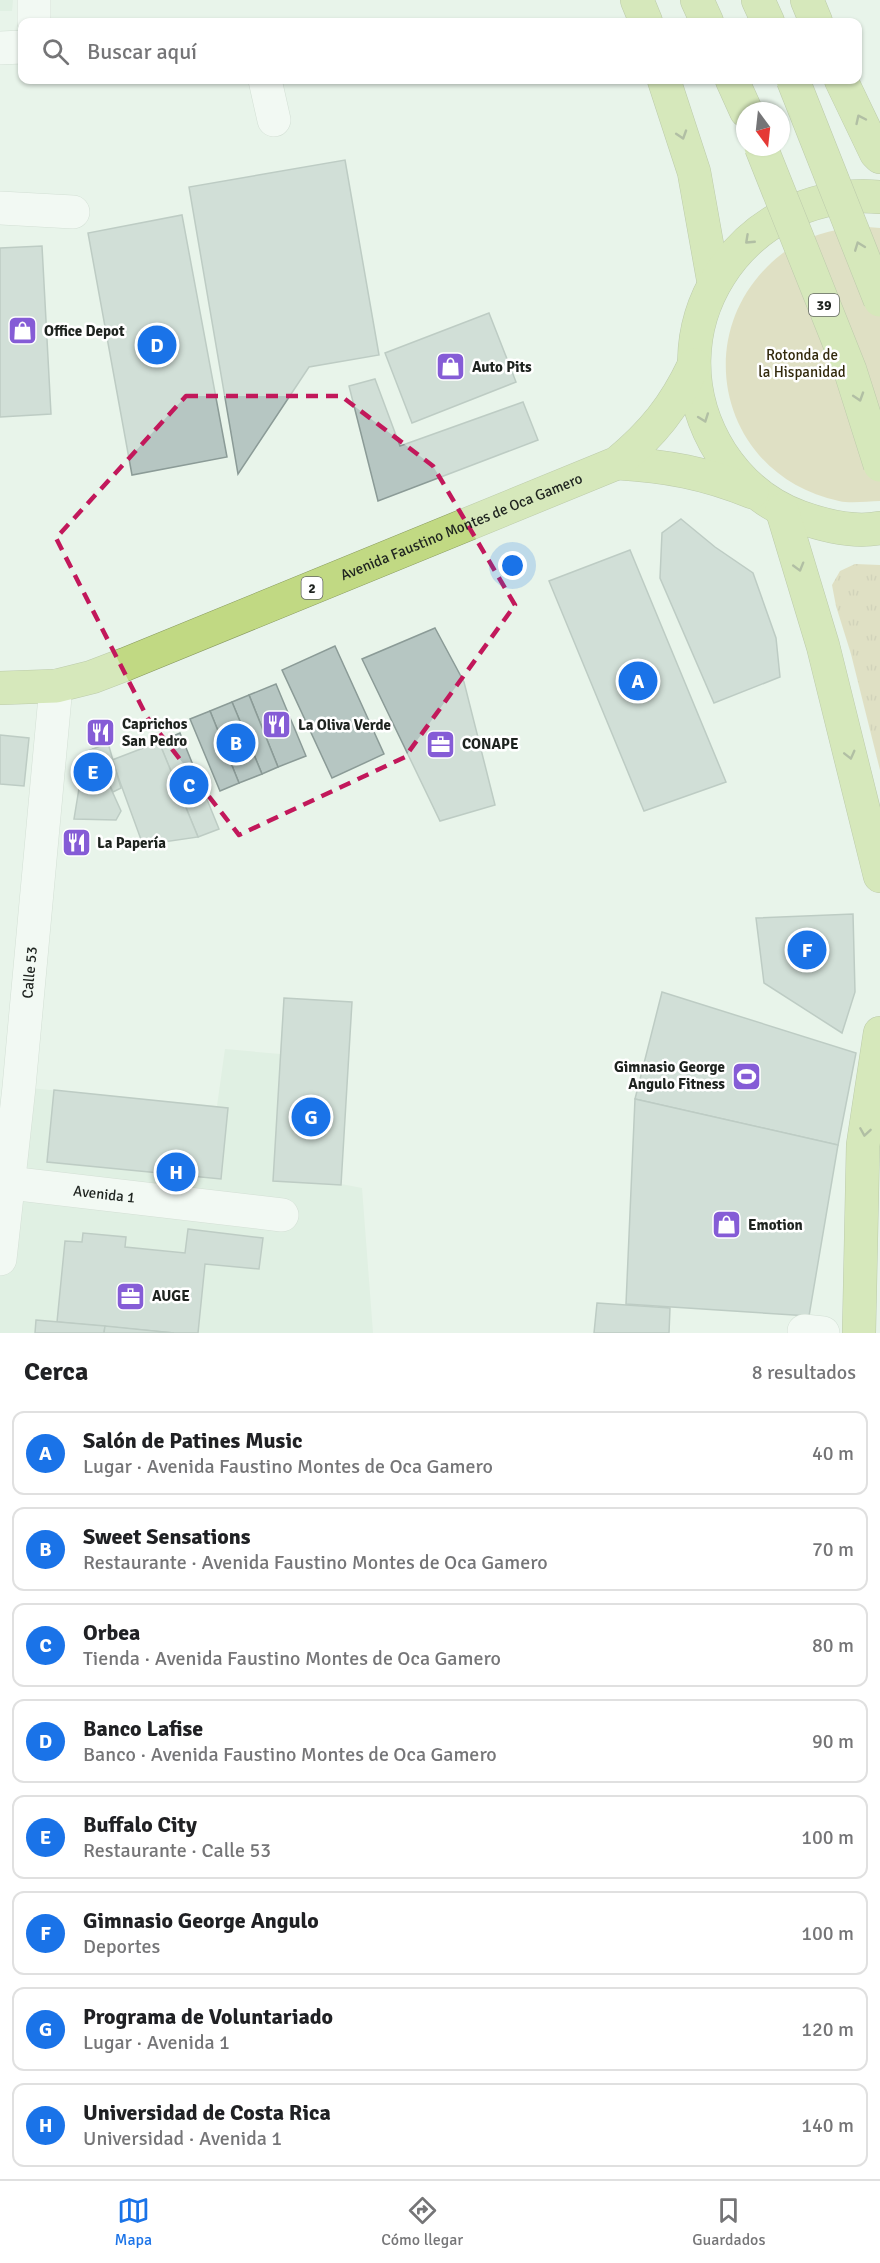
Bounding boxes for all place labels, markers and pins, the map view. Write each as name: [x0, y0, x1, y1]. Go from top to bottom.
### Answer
shop icon: Office Depot: [7, 315, 39, 347]
place label: Office Depot: [44, 322, 125, 340]
pin: D: [138, 322, 176, 368]
shop icon: Auto Pits: [435, 351, 467, 383]
place label: Auto Pits: [472, 358, 532, 376]
pin: A: [618, 658, 658, 704]
restaurant icon: La Oliva Verde: [261, 709, 293, 741]
place label: Caprichos San Pedro: [122, 715, 188, 750]
place label: La Oliva Verde: [298, 716, 391, 734]
restaurant icon: Caprichos San Pedro: [85, 717, 117, 749]
pin: B: [216, 720, 256, 766]
office icon: CONAPE: [425, 728, 457, 760]
place label: CONAPE: [462, 735, 519, 753]
pin: E: [74, 750, 112, 794]
pin: C: [170, 762, 208, 808]
restaurant icon: La Papería: [60, 827, 92, 859]
place label: La Papería: [97, 834, 166, 852]
pin: F: [788, 928, 826, 972]
place label: Gimnasio George Angulo Fitness: [614, 1058, 725, 1093]
sports icon: Gimnasio George Angulo Fitness: [730, 1060, 762, 1092]
pin: G: [292, 1094, 330, 1140]
pin: H: [156, 1150, 195, 1194]
shop icon: Emotion: [711, 1209, 743, 1241]
place label: Emotion: [748, 1216, 803, 1234]
office icon: AUGE: [115, 1280, 147, 1312]
place label: AUGE: [152, 1287, 190, 1305]

